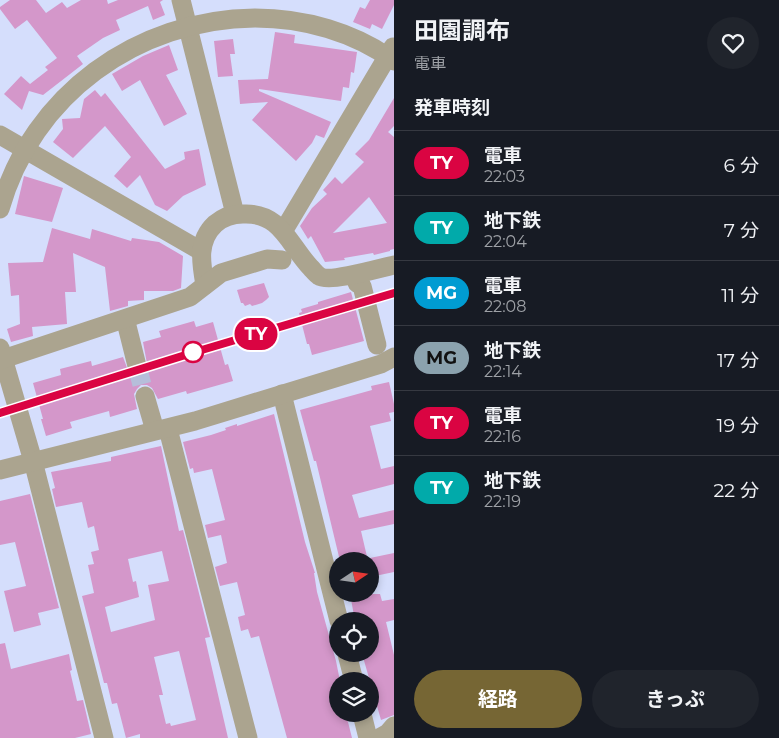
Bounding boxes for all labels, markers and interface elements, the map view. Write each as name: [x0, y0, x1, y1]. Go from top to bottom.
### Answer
text: 田園調布: [414, 16, 510, 45]
button: heart: [707, 17, 759, 69]
text: 電車: [414, 54, 446, 73]
text: 発車時刻: [414, 96, 490, 119]
text: 電車: [484, 144, 522, 167]
text: TY: [430, 152, 453, 174]
text: 6 分: [723, 154, 759, 177]
text: 22:03: [484, 167, 525, 186]
text: 地下鉄: [484, 209, 541, 232]
text: TY: [430, 217, 453, 239]
text: 7 分: [724, 219, 759, 242]
text: 22:04: [484, 232, 527, 251]
text: 電車: [484, 274, 522, 297]
text: MG: [426, 282, 457, 304]
text: 11 分: [721, 284, 759, 307]
text: 22:08: [484, 297, 526, 316]
line badge: TY: [234, 318, 278, 350]
text: TY: [244, 323, 268, 345]
text: 地下鉄: [484, 339, 541, 362]
unlabelled marker: [182, 341, 204, 363]
text: MG: [426, 347, 457, 369]
text: 17 分: [717, 349, 759, 372]
text: 22:14: [484, 362, 522, 381]
text: 電車: [484, 404, 522, 427]
text: TY: [430, 412, 453, 434]
text: 19 分: [717, 414, 759, 437]
text: 22:16: [484, 427, 521, 446]
text: 地下鉄: [484, 469, 541, 492]
text: TY: [430, 477, 453, 499]
text: 22 分: [713, 479, 759, 502]
text: 22:19: [484, 492, 521, 511]
north arrow: [329, 552, 379, 602]
map controls: [329, 552, 379, 722]
button: locate: [329, 612, 379, 662]
button: 経路: [414, 670, 582, 728]
button: きっぷ: [592, 670, 759, 728]
button: layers: [329, 672, 379, 722]

